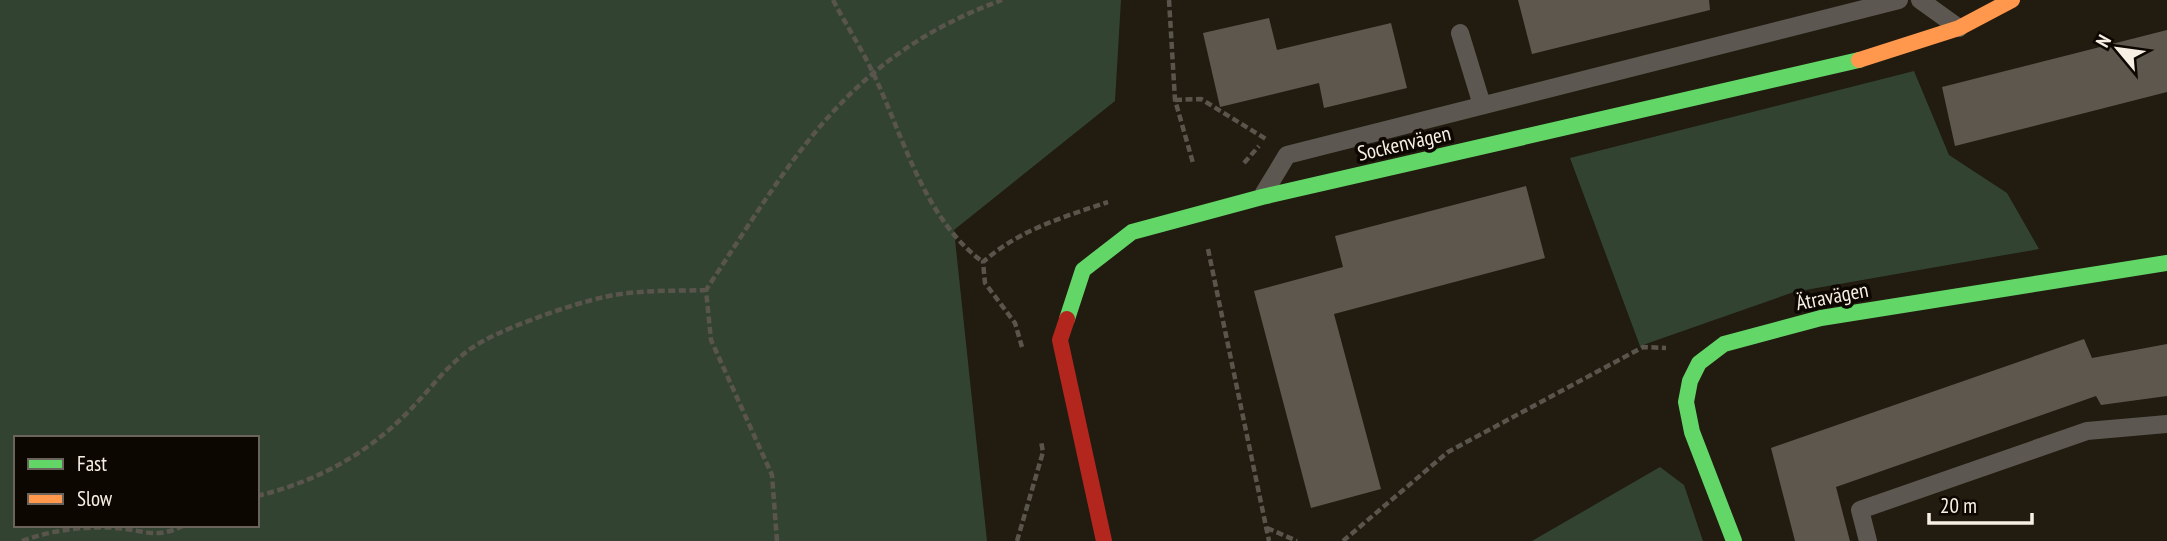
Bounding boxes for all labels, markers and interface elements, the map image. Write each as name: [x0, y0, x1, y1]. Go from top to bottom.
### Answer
north arrow: [2083, 14, 2153, 84]
text: N: [2090, 30, 2116, 51]
street label: Sockenvägen: [1355, 119, 1453, 167]
street label: Ätravägen: [1794, 276, 1870, 316]
legend: [14, 436, 259, 527]
text: Fast: [77, 450, 107, 477]
scale bar: [1929, 482, 2032, 526]
text: Slow: [77, 485, 113, 512]
text: 20 m: [1940, 492, 1977, 519]

